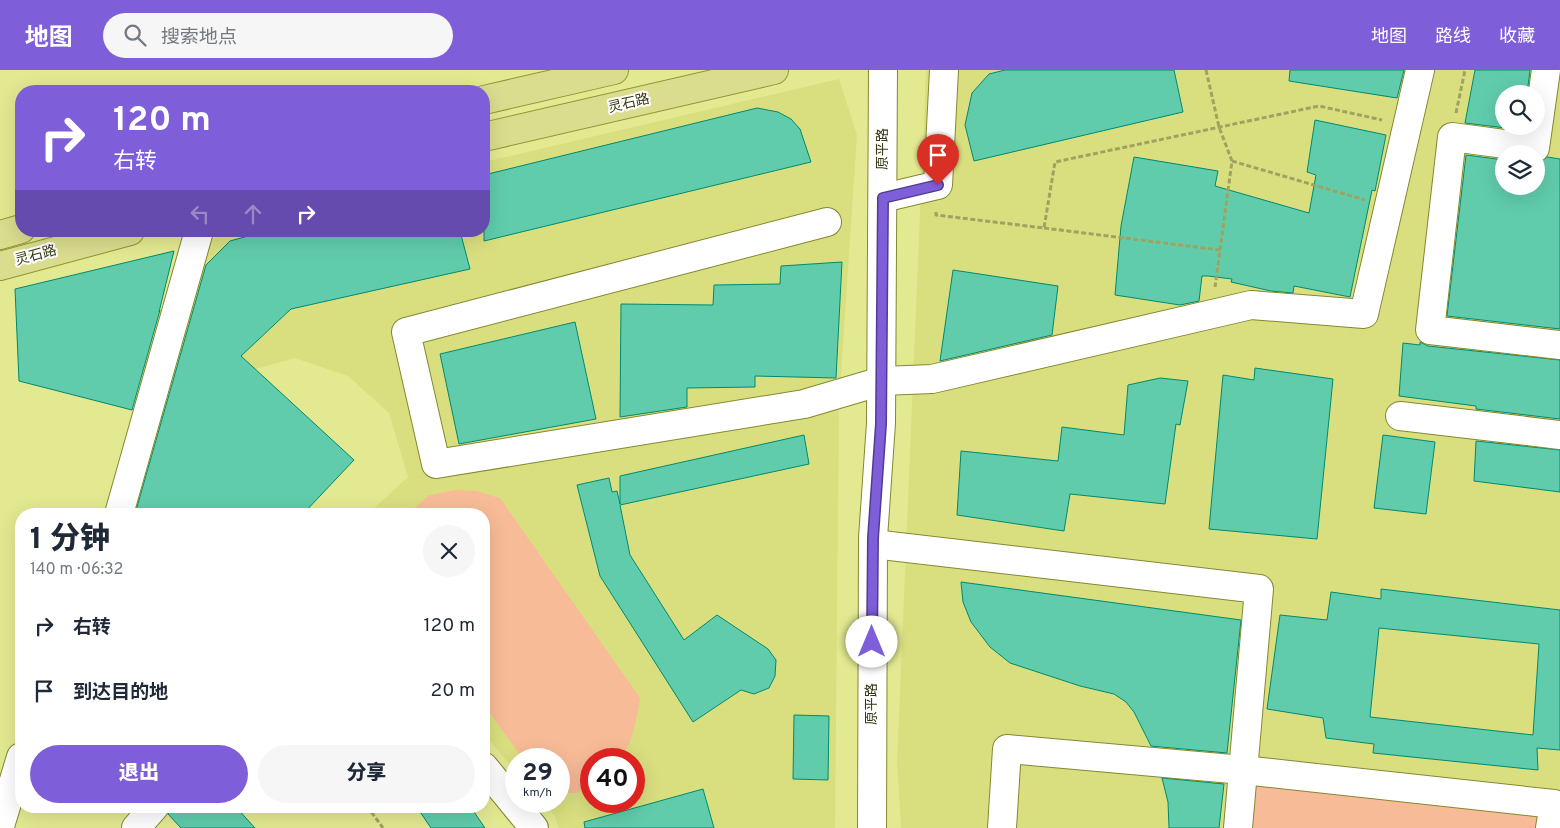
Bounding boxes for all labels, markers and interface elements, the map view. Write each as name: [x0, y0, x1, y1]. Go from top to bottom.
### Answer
search box: [103, 13, 453, 58]
icon: search: [121, 21, 149, 49]
text: 地图: [25, 24, 73, 54]
text: 搜索地点: [161, 26, 237, 50]
text: 地图: [1371, 26, 1407, 49]
text: 路线: [1435, 26, 1471, 49]
text: 收藏: [1499, 26, 1535, 49]
map controls: [1495, 85, 1545, 195]
button: search: [1495, 85, 1545, 135]
street label: 灵石路: [607, 91, 651, 117]
text: 120 m: [113, 99, 211, 143]
icon: right: [30, 105, 95, 170]
street label: 原平路: [875, 128, 892, 170]
pin: [917, 134, 959, 185]
icon: arrive: [924, 141, 952, 169]
button: layers: [1495, 145, 1545, 195]
text: 右转: [113, 149, 157, 176]
icon: left: [186, 200, 214, 228]
icon: ahead: [239, 200, 267, 228]
icon: right: [292, 200, 320, 228]
street label: 灵石路: [14, 242, 58, 270]
text: 1 分钟: [30, 522, 110, 559]
button: close: [423, 525, 475, 577]
text: 140 m · 06:32: [30, 560, 123, 580]
icon: right: [30, 612, 58, 640]
text: 120 m: [424, 614, 475, 638]
position arrow: [845, 615, 897, 667]
text: 右转: [73, 616, 111, 640]
icon: arrive: [30, 677, 58, 705]
text: 20 m: [431, 679, 475, 703]
text: 到达目的地: [73, 681, 168, 705]
street label: 原平路: [864, 683, 881, 725]
button: 退出: [30, 745, 248, 803]
button: 分享: [258, 745, 475, 803]
speed limit sign: 40: [580, 748, 645, 813]
text: 29: [522, 758, 553, 790]
text: km/h: [523, 785, 552, 801]

